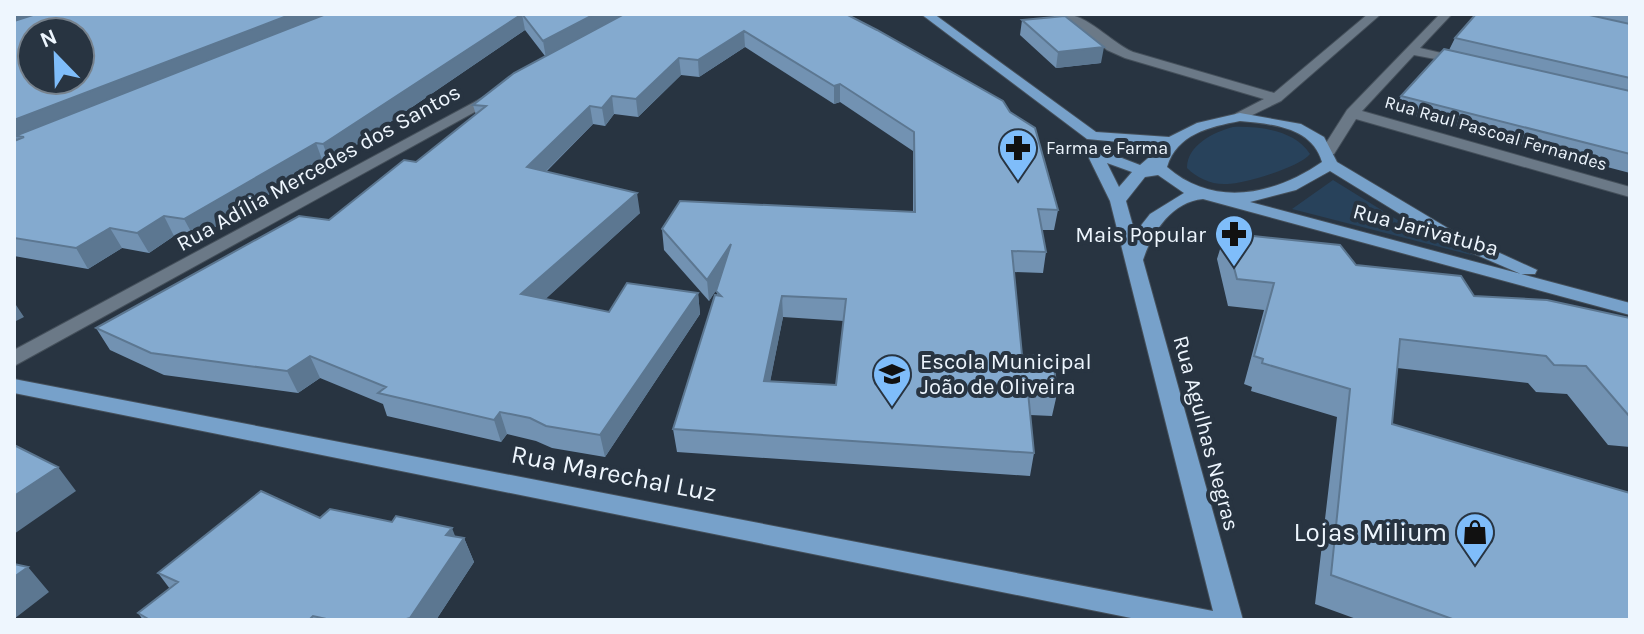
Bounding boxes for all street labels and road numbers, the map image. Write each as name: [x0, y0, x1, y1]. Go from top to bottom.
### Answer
street label: Rua Adília Mercedes dos Santos: [172, 79, 465, 257]
street label: Rua Raul Pascoal Fernandes: [1382, 91, 1610, 175]
street label: Rua Jarivatuba: [1350, 198, 1501, 262]
street label: Rua Agulhas Negras: [1167, 333, 1245, 534]
street label: Rua Marechal Luz: [509, 438, 719, 509]

